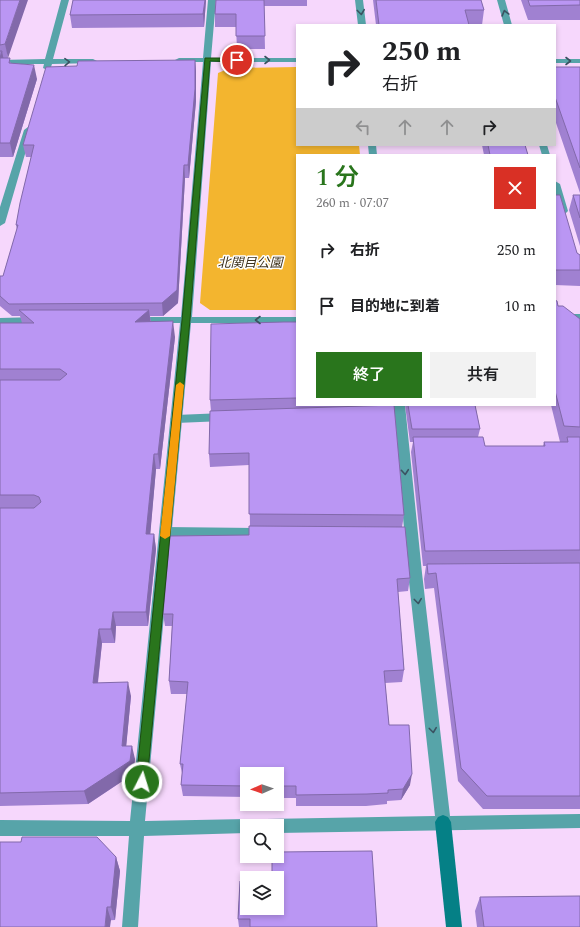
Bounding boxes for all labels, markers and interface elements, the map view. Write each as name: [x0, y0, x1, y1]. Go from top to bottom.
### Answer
one-way arrow: [356, 9, 365, 16]
one-way arrow: [501, 9, 510, 16]
text: 250 m: [382, 30, 461, 73]
icon: right: [316, 40, 368, 92]
pin: [220, 43, 254, 77]
icon: arrive: [226, 49, 248, 71]
one-way arrow: [264, 56, 270, 64]
one-way arrow: [565, 57, 571, 65]
one-way arrow: [64, 58, 70, 66]
text: 右折: [382, 71, 418, 98]
icon: left: [352, 116, 374, 138]
icon: ahead: [394, 116, 416, 138]
icon: ahead: [436, 116, 458, 138]
icon: right: [478, 116, 500, 138]
text: 1 分: [316, 160, 359, 196]
button: close: [494, 167, 536, 209]
text: 260 m · 07:07: [316, 193, 389, 213]
icon: right: [316, 239, 338, 261]
text: 右折: [350, 239, 380, 262]
text: 250 m: [497, 239, 536, 262]
park label: 北関目公園: [217, 253, 284, 273]
icon: arrive: [316, 295, 338, 317]
text: 目的地に到着: [350, 295, 440, 318]
text: 10 m: [504, 295, 536, 318]
one-way arrow: [255, 316, 261, 324]
button: 終了: [316, 352, 422, 398]
button: 共有: [430, 352, 536, 398]
one-way arrow: [401, 469, 410, 475]
one-way arrow: [413, 598, 422, 604]
one-way arrow: [428, 727, 437, 733]
position arrow: [121, 761, 163, 803]
north arrow: [240, 767, 284, 811]
map controls: [240, 767, 284, 915]
button: search: [240, 819, 284, 863]
button: layers: [240, 871, 284, 915]

